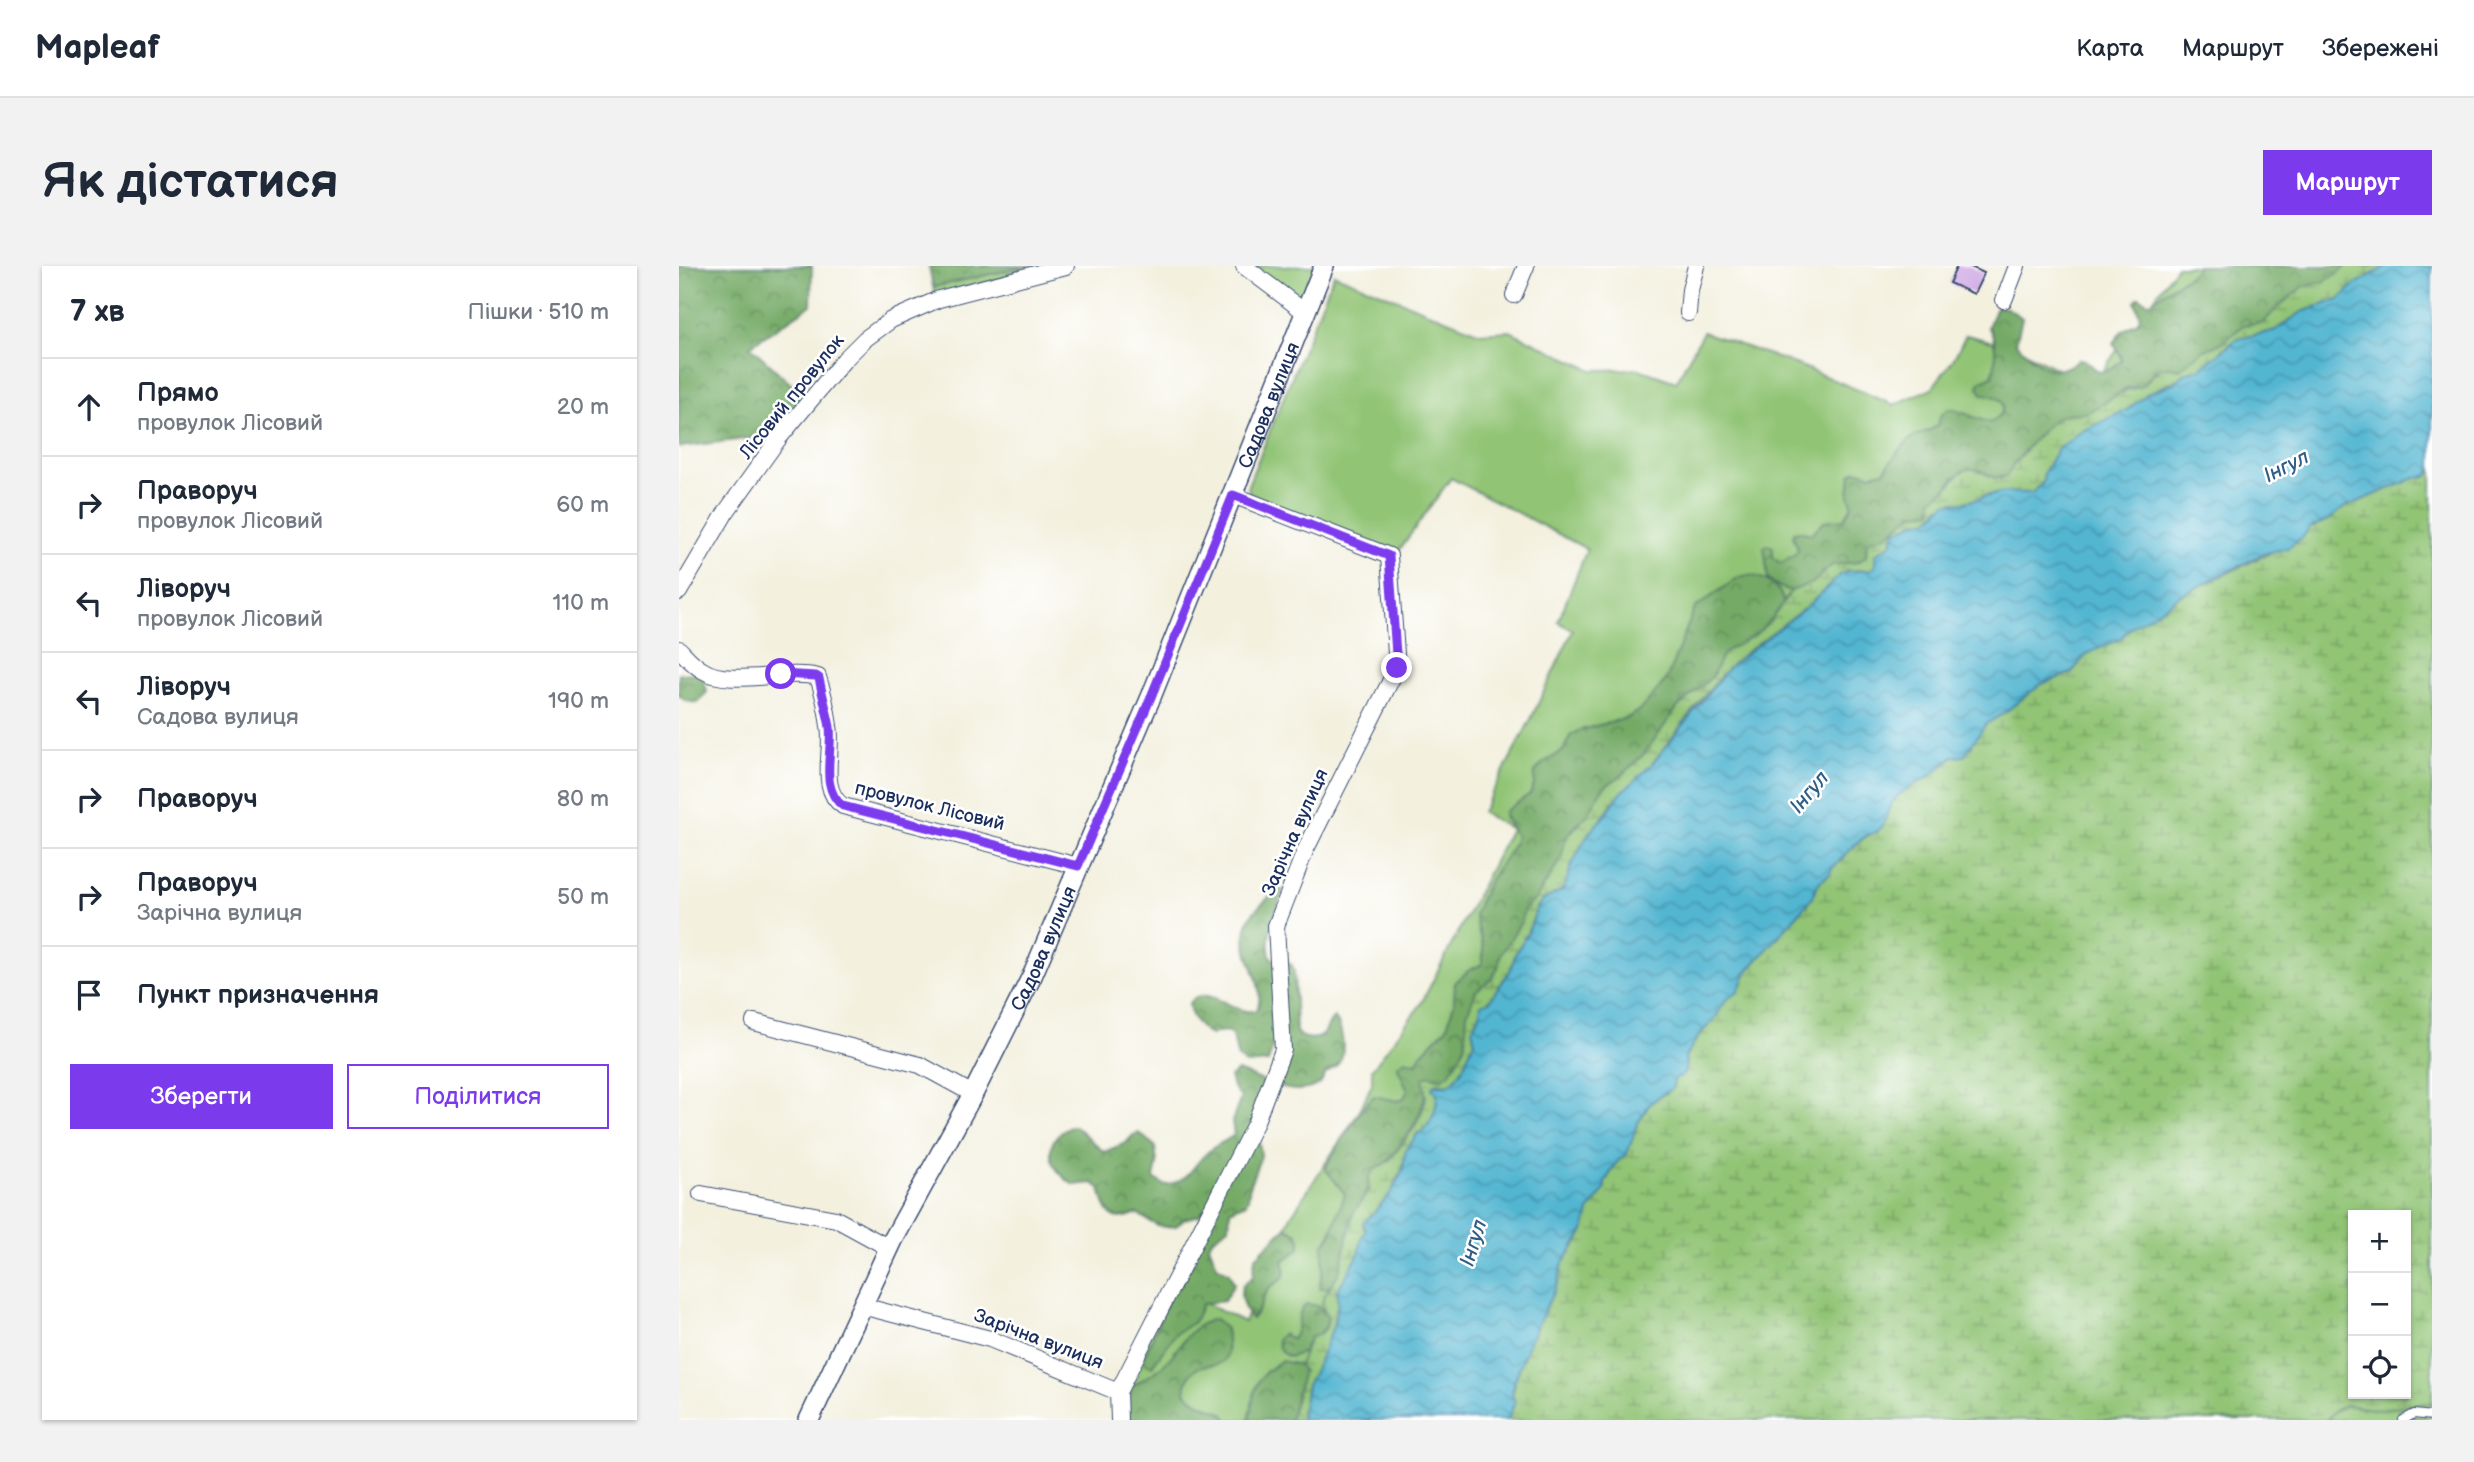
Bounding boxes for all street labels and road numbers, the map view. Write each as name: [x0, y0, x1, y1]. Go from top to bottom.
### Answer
street label: Лісовий провулок: [734, 330, 849, 465]
street label: Садова вулиця: [1234, 339, 1305, 472]
street label: Зарічна вулиця: [1257, 766, 1334, 900]
street label: провулок Лісовий: [852, 777, 1007, 836]
street label: Садова вулиця: [1007, 883, 1082, 1015]
street label: Зарічна вулиця: [971, 1304, 1106, 1375]

